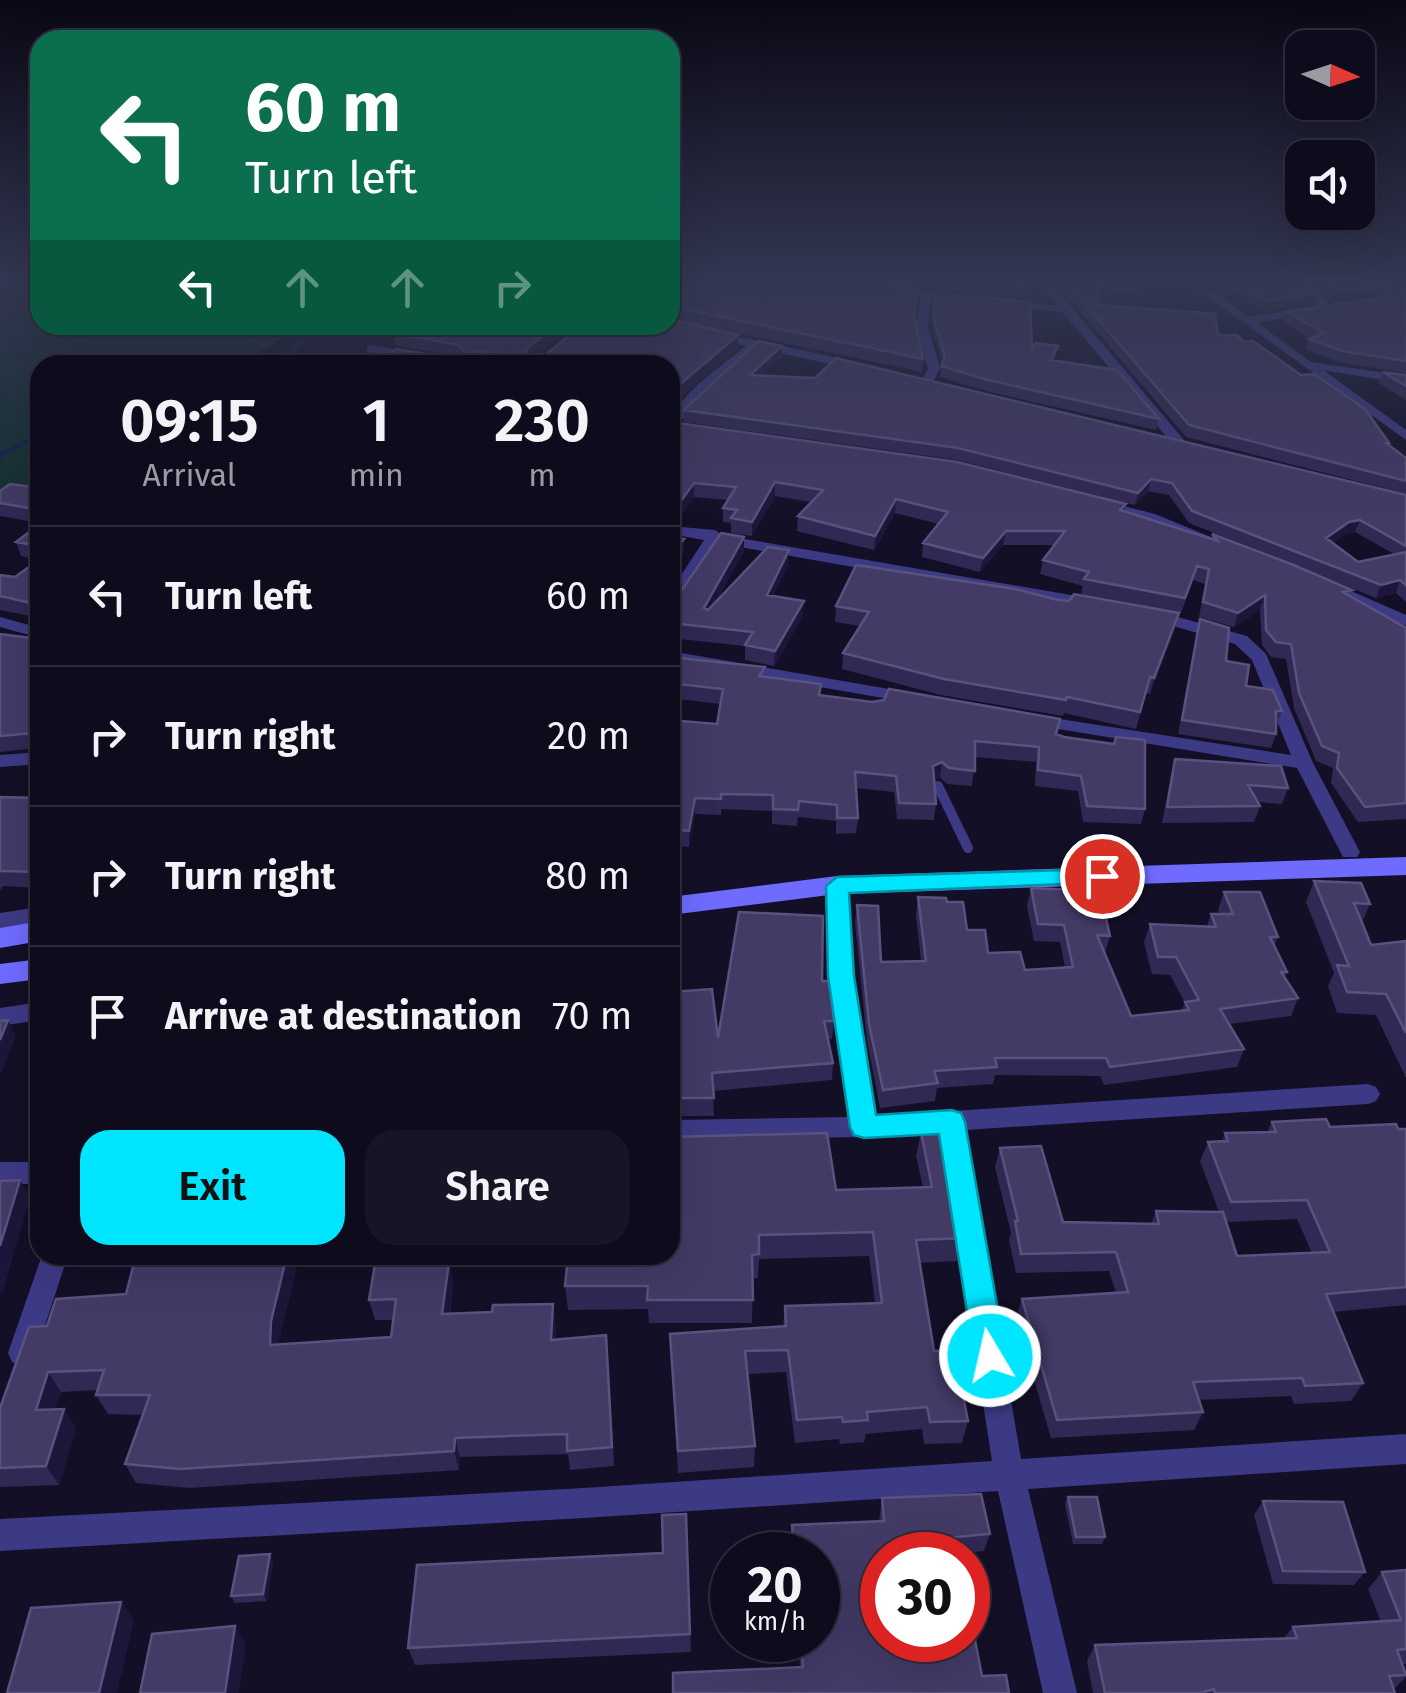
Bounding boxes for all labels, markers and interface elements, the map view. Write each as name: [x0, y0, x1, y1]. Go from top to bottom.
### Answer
north arrow: [1285, 30, 1375, 120]
map controls: [1285, 30, 1375, 230]
text: 60 m: [245, 66, 401, 150]
icon: left: [80, 70, 210, 200]
button: sound: [1285, 140, 1375, 230]
text: Turn left: [245, 151, 417, 205]
icon: left: [170, 260, 225, 315]
icon: ahead: [275, 260, 330, 315]
icon: ahead: [380, 260, 435, 315]
icon: right: [485, 260, 540, 315]
text: 09:15: [120, 385, 259, 457]
text: 1: [363, 385, 390, 457]
text: 230: [494, 385, 590, 457]
text: Arrival: [142, 456, 236, 494]
text: min: [349, 456, 404, 494]
text: m: [528, 456, 556, 494]
icon: left: [80, 569, 135, 624]
text: Turn left: [165, 573, 312, 619]
text: 60 m: [546, 573, 630, 619]
icon: right: [80, 709, 135, 764]
text: Turn right: [165, 713, 335, 759]
text: 20 m: [547, 713, 630, 759]
pin: [1060, 834, 1145, 919]
icon: right: [80, 849, 135, 904]
icon: arrive: [1075, 849, 1130, 904]
text: Turn right: [165, 853, 335, 899]
text: 80 m: [545, 853, 630, 899]
icon: arrive: [80, 989, 135, 1044]
text: Arrive at destination: [165, 993, 522, 1039]
text: 70 m: [552, 993, 632, 1039]
button: Exit: [80, 1130, 345, 1245]
button: Share: [365, 1130, 630, 1245]
position arrow: [938, 1304, 1042, 1408]
speed limit sign: 30: [860, 1532, 990, 1662]
text: 20: [747, 1555, 803, 1615]
text: km/h: [744, 1607, 806, 1637]

